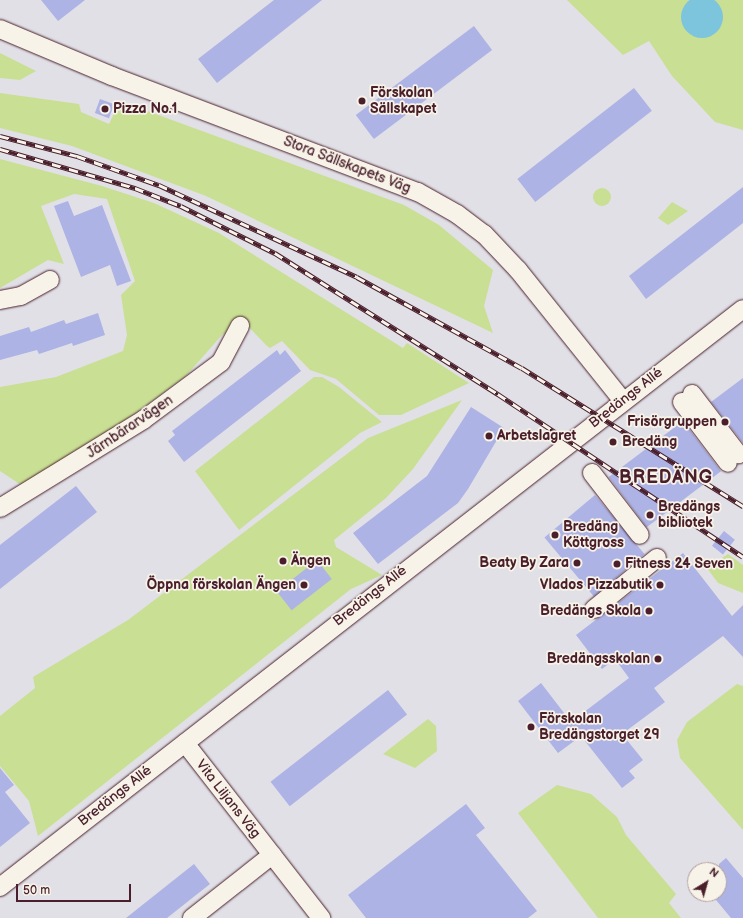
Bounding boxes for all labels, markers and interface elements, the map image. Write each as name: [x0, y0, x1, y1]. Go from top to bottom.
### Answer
place label: Förskolan Sällskapet: [370, 85, 436, 118]
marker: Förskolan Sällskapet: [357, 96, 367, 106]
place label: Pizza No.1: [113, 101, 177, 117]
marker: Pizza No.1: [100, 104, 110, 114]
street label: Stora Sällskapets Väg: [281, 133, 413, 197]
street label: Bredängs Allé: [586, 364, 666, 432]
street label: Järnbärarvägen: [84, 392, 176, 462]
place label: Frisörgruppen: [627, 414, 717, 430]
marker: Frisörgruppen: [720, 417, 730, 427]
place label: Arbetslagret: [497, 428, 576, 444]
marker: Arbetslagret: [484, 431, 494, 441]
place label: Bredäng: [622, 434, 677, 450]
marker: Bredäng: [607, 436, 619, 448]
district label: BREDÄNG: [619, 467, 713, 489]
place label: Bredängs bibliotek: [658, 499, 720, 532]
marker: Bredängs bibliotek: [645, 510, 655, 520]
place label: Bredäng Köttgross: [563, 519, 624, 552]
marker: Bredäng Köttgross: [550, 530, 560, 540]
place label: Ängen: [291, 553, 331, 569]
place label: Beaty By Zara: [478, 555, 569, 571]
marker: Ängen: [278, 556, 288, 566]
place label: Fitness 24 Seven: [625, 556, 733, 572]
marker: Beaty By Zara: [572, 558, 582, 568]
marker: Fitness 24 Seven: [612, 559, 622, 569]
street label: Bredängs Allé: [330, 562, 410, 630]
place label: Öppna förskolan Ängen: [147, 577, 296, 593]
place label: Vlados Pizzabutik: [540, 577, 652, 593]
marker: Öppna förskolan Ängen: [299, 580, 309, 590]
marker: Vlados Pizzabutik: [655, 580, 665, 590]
place label: Bredängs Skola: [540, 603, 641, 619]
marker: Bredängs Skola: [644, 606, 654, 616]
place label: Bredängsskolan: [547, 651, 650, 667]
marker: Bredängsskolan: [653, 654, 663, 664]
place label: Förskolan Bredängstorget 29: [539, 711, 660, 744]
marker: Förskolan Bredängstorget 29: [526, 722, 536, 732]
street label: Vita Liljans Väg: [192, 756, 264, 842]
street label: Bredängs Allé: [75, 762, 155, 830]
north arrow: [687, 862, 727, 902]
text: N: [707, 865, 721, 880]
scale bar: [18, 876, 133, 902]
text: 50 m: [23, 883, 50, 898]

